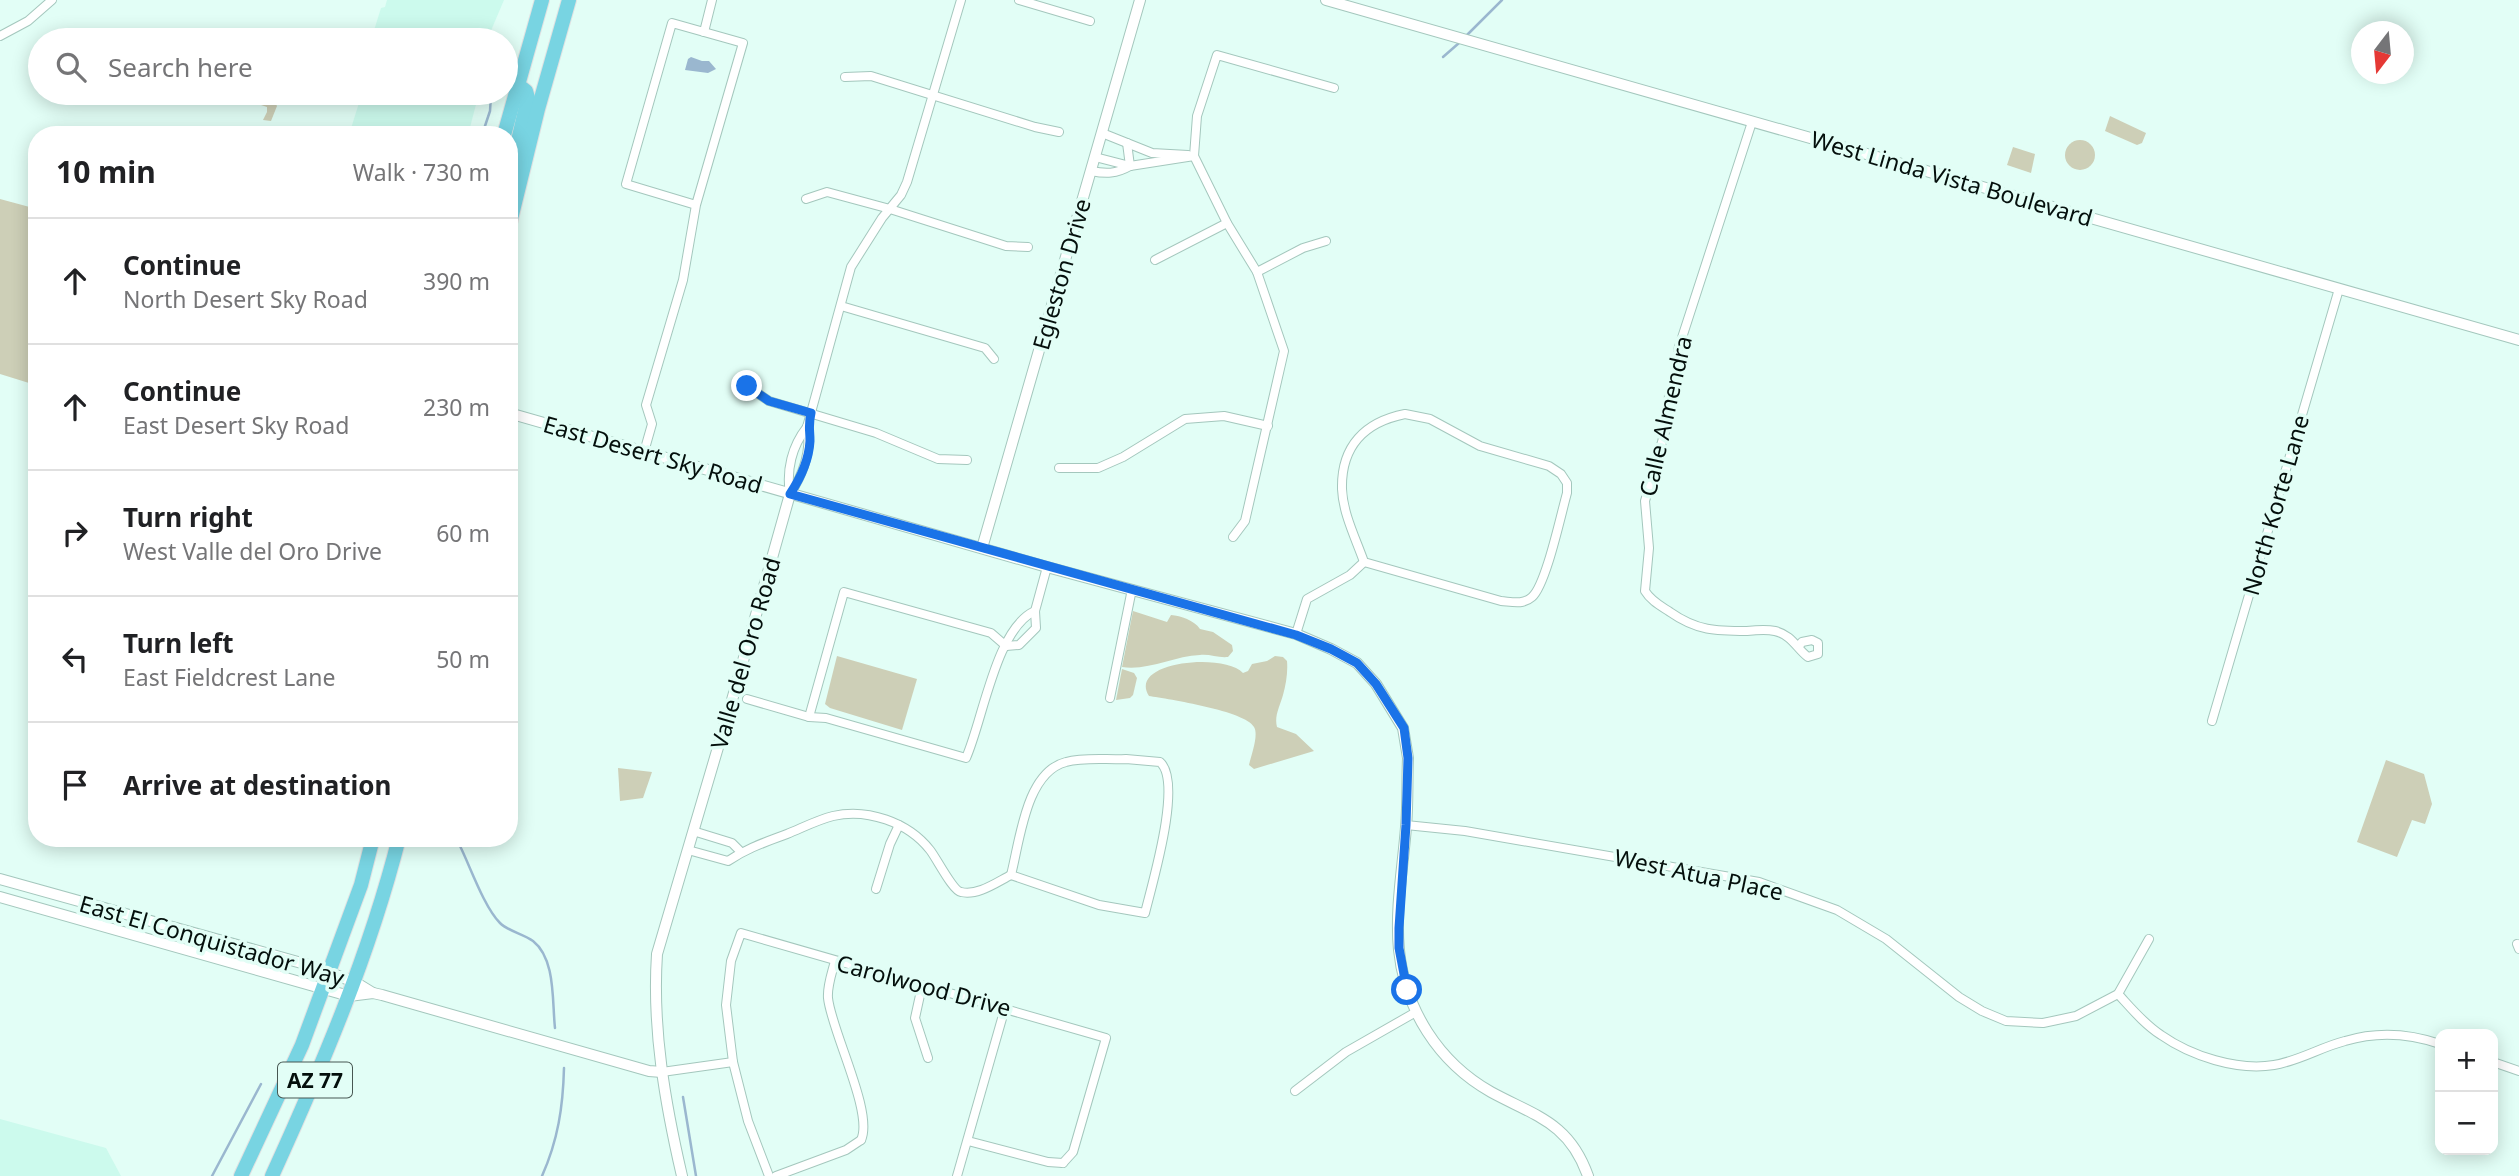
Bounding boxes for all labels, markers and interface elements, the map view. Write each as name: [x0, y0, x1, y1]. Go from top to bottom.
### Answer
north arrow: [2351, 21, 2414, 84]
search box: [28, 28, 518, 105]
icon: search: [52, 48, 90, 86]
text: Search here: [108, 49, 253, 85]
street label: West Linda Vista Boulevard: [1807, 122, 2097, 234]
text: 10 min: [56, 151, 156, 192]
text: Walk · 730 m: [353, 156, 490, 188]
street label: Egleston Drive: [1024, 195, 1098, 353]
text: Continue: [123, 247, 241, 283]
icon: ahead: [56, 262, 94, 300]
text: 390 m: [423, 265, 490, 297]
text: North Desert Sky Road: [123, 283, 368, 315]
street label: Calle Almendra: [1631, 333, 1699, 499]
route end: [731, 370, 762, 401]
text: Continue: [123, 373, 241, 409]
icon: ahead: [56, 388, 94, 426]
text: 230 m: [423, 391, 490, 423]
street label: East Desert Sky Road: [540, 407, 766, 501]
text: East Desert Sky Road: [123, 409, 349, 441]
street label: North Korte Lane: [2234, 411, 2316, 599]
text: Turn right: [123, 499, 253, 535]
icon: right: [56, 514, 94, 552]
text: 60 m: [436, 517, 490, 549]
text: West Valle del Oro Drive: [123, 535, 382, 567]
street label: Valle del Oro Road: [702, 553, 788, 753]
text: Turn left: [123, 625, 234, 661]
icon: left: [56, 640, 94, 678]
text: 50 m: [436, 643, 490, 675]
text: East Fieldcrest Lane: [123, 661, 335, 693]
icon: arrive: [56, 766, 94, 804]
text: Arrive at destination: [123, 767, 392, 803]
street label: West Atua Place: [1612, 840, 1786, 908]
street label: East El Conquistador Way: [76, 887, 348, 993]
street label: Carolwood Drive: [833, 946, 1015, 1024]
route start: [1391, 974, 1422, 1005]
map controls: [2435, 1029, 2498, 1155]
button: +: [2435, 1029, 2498, 1092]
road number: AZ 77: [278, 1062, 352, 1098]
button: −: [2435, 1092, 2498, 1155]

